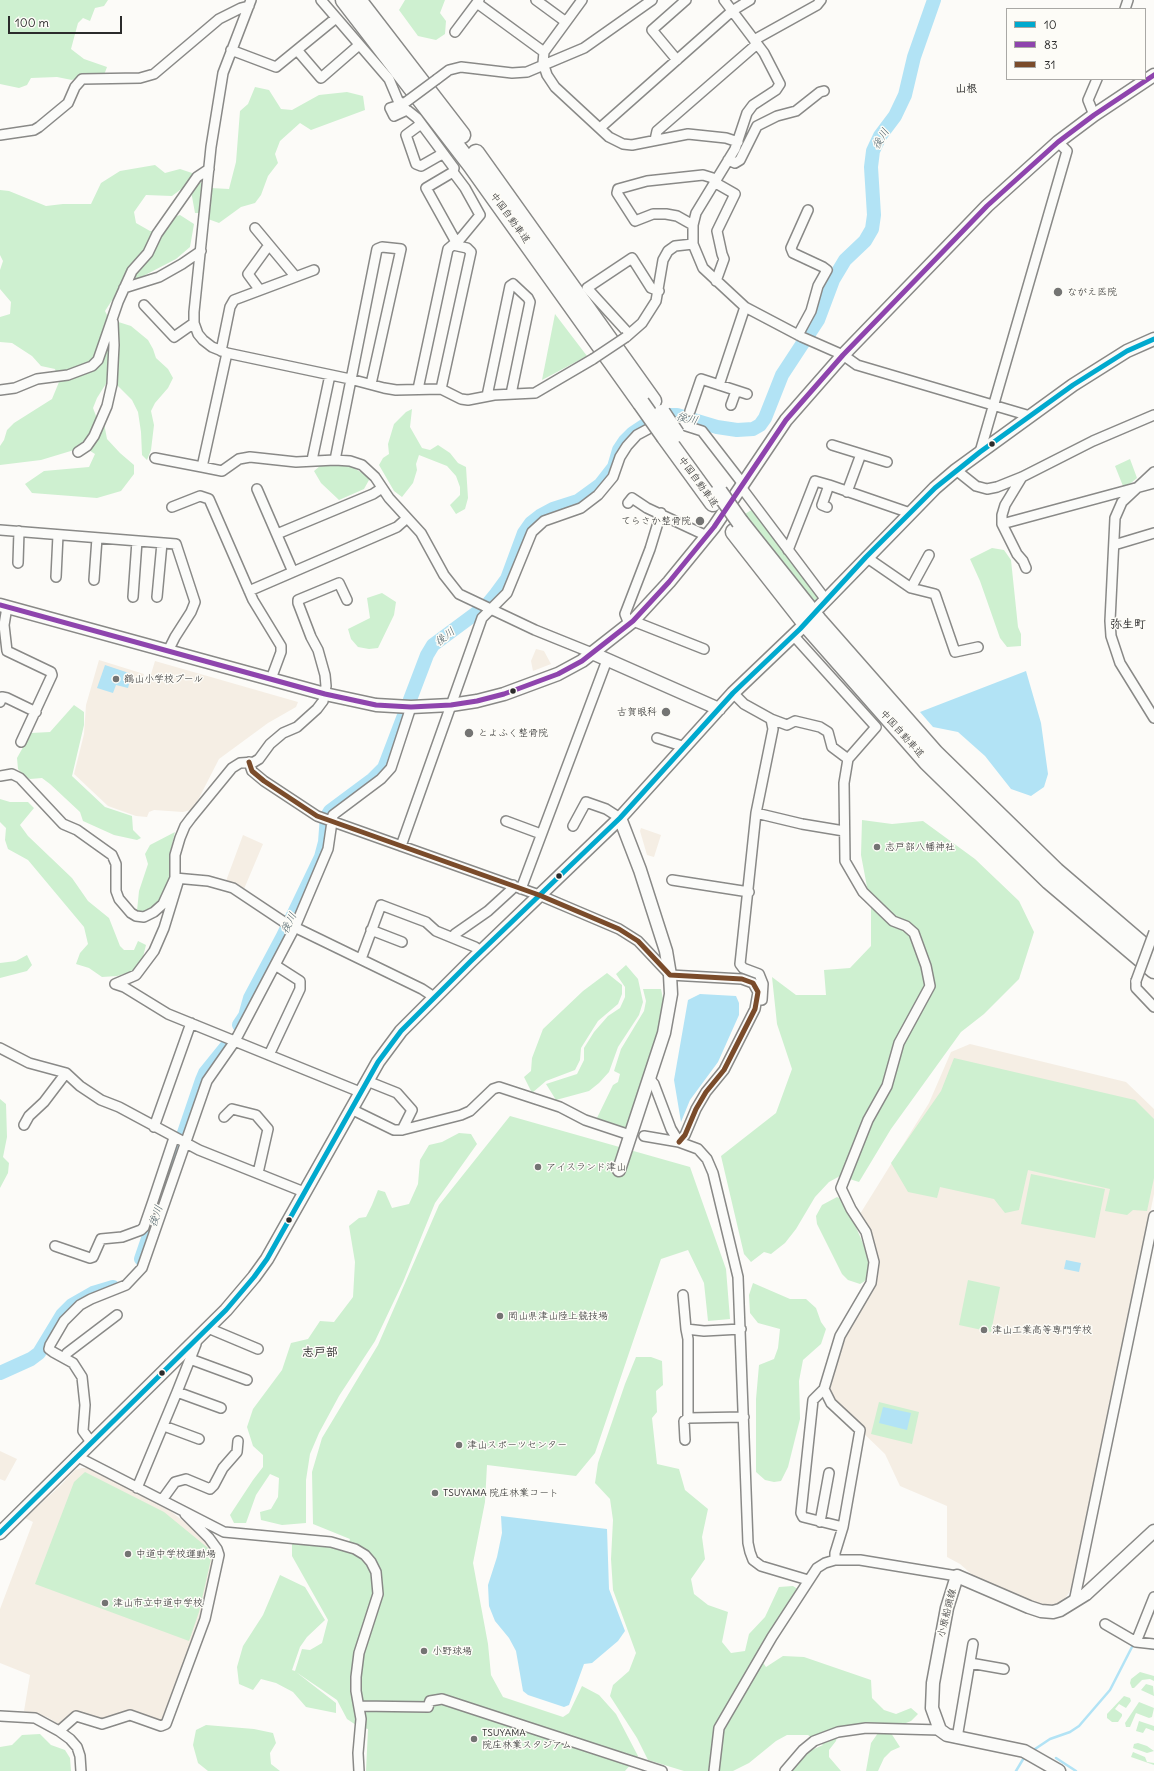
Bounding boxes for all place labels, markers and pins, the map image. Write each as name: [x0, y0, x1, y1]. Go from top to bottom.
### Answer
marker: ながえ医院: [1052, 286, 1064, 298]
place label: ながえ医院: [1067, 286, 1117, 298]
unlabelled marker: [987, 439, 997, 449]
place label: てらさか整骨院: [621, 515, 691, 527]
marker: てらさか整骨院: [694, 515, 706, 527]
place label: 鶴山小学校プール: [124, 673, 203, 685]
marker: 鶴山小学校プール: [111, 674, 121, 684]
unlabelled marker: [508, 686, 518, 696]
place label: 古賀眼科: [617, 706, 657, 718]
marker: 古賀眼科: [660, 706, 672, 718]
marker: とよふく整骨院: [463, 727, 475, 739]
place label: とよふく整骨院: [478, 727, 548, 739]
place label: 志戸部八幡神社: [885, 841, 955, 853]
marker: 志戸部八幡神社: [872, 842, 882, 852]
unlabelled marker: [554, 871, 564, 881]
place label: アイスランド津山: [546, 1161, 626, 1173]
marker: アイスランド津山: [533, 1162, 543, 1172]
unlabelled marker: [284, 1215, 294, 1225]
place label: 岡山県津山陸上競技場: [508, 1310, 608, 1322]
marker: 岡山県津山陸上競技場: [495, 1311, 505, 1321]
place label: 津山工業高等専門学校: [992, 1324, 1092, 1336]
marker: 津山工業高等専門学校: [979, 1325, 989, 1335]
unlabelled marker: [157, 1368, 167, 1378]
place label: 津山スポーツセンター: [467, 1439, 567, 1451]
marker: 津山スポーツセンター: [454, 1440, 464, 1450]
place label: TSUYAMA 院庄林業コート: [443, 1487, 559, 1499]
marker: TSUYAMA 院庄林業コート: [430, 1488, 440, 1498]
place label: 中道中学校運動場: [136, 1548, 216, 1560]
marker: 中道中学校運動場: [123, 1549, 133, 1559]
place label: 津山市立中道中学校: [113, 1597, 203, 1609]
marker: 津山市立中道中学校: [100, 1598, 110, 1608]
place label: 小野球場: [432, 1645, 472, 1657]
marker: 小野球場: [419, 1646, 429, 1656]
place label: TSUYAMA 院庄林業スタジアム: [482, 1727, 572, 1750]
marker: TSUYAMA 院庄林業スタジアム: [469, 1734, 479, 1744]

